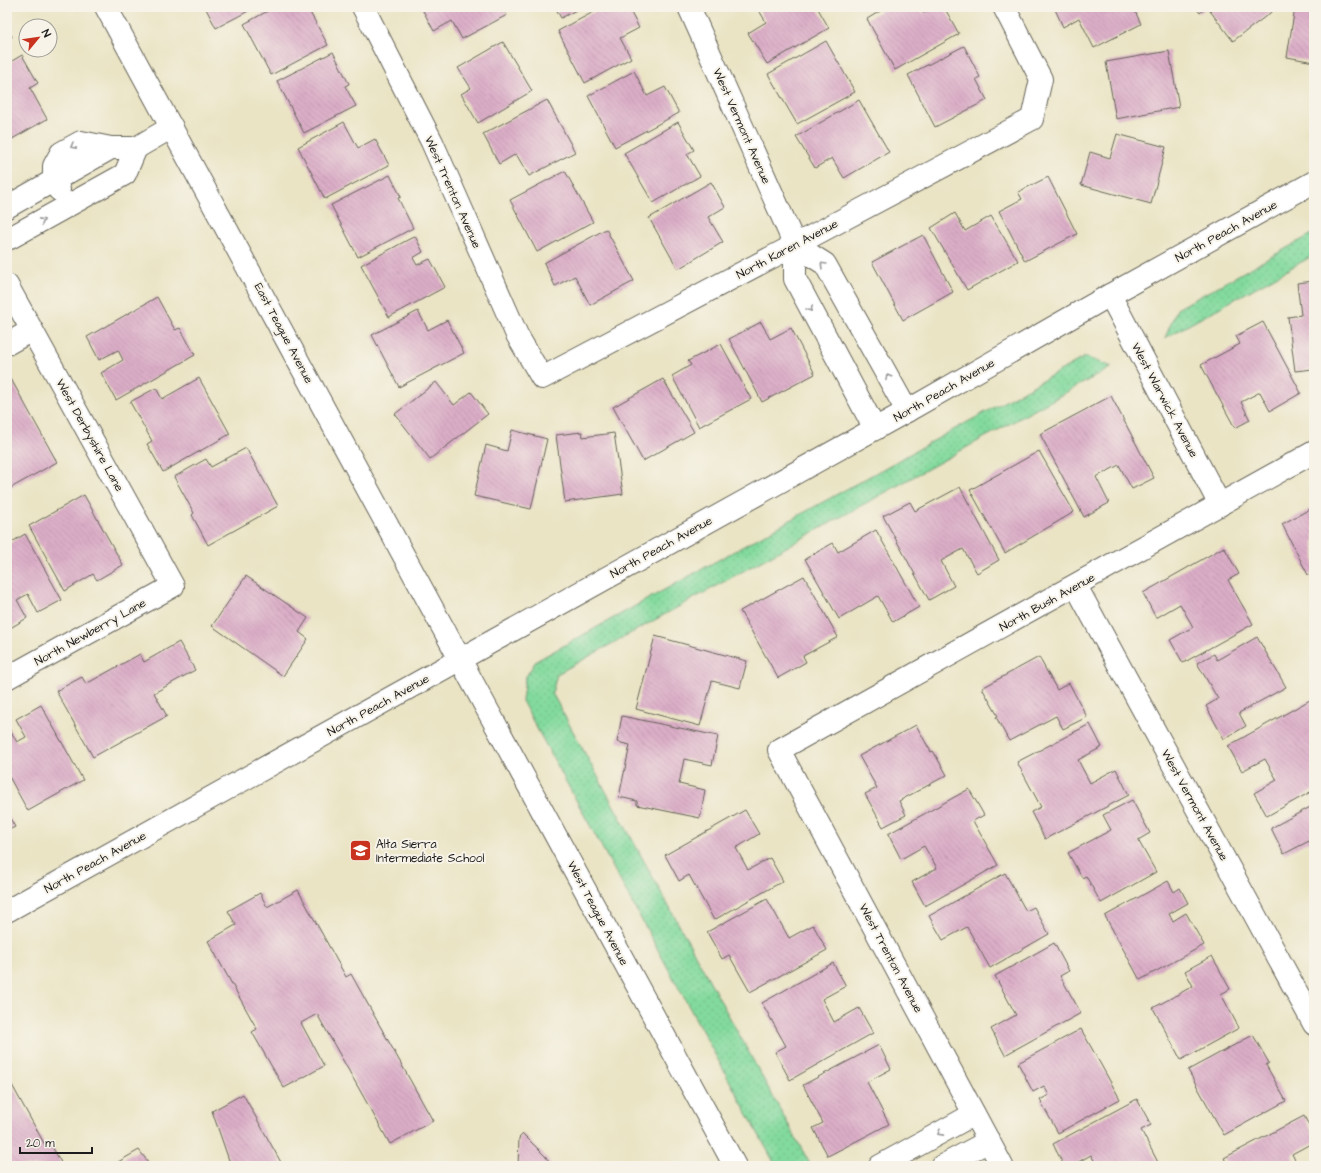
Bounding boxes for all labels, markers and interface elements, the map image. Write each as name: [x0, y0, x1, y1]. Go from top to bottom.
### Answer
north arrow: [18, 18, 58, 58]
text: N: [38, 27, 55, 40]
street label: West Vermont Avenue: [708, 66, 775, 187]
street label: West Trenton Avenue: [420, 133, 485, 252]
one-way arrow: [70, 142, 77, 149]
street label: North Peach Avenue: [1172, 196, 1281, 267]
street label: North Karen Avenue: [733, 215, 841, 283]
one-way arrow: [38, 218, 45, 225]
one-way arrow: [821, 262, 828, 270]
street label: East Teague Avenue: [249, 280, 317, 387]
one-way arrow: [806, 304, 813, 312]
street label: West Warwick Avenue: [1127, 340, 1202, 461]
street label: North Peach Avenue: [891, 354, 998, 426]
one-way arrow: [885, 374, 892, 381]
street label: West Derbyshire Lane: [51, 376, 128, 496]
street label: North Peach Avenue: [607, 512, 716, 583]
street label: North Bush Avenue: [996, 569, 1099, 636]
street label: North Newberry Lane: [31, 594, 150, 671]
street label: North Peach Avenue: [324, 670, 433, 741]
street label: West Vermont Avenue: [1157, 747, 1233, 864]
street label: North Peach Avenue: [41, 827, 150, 898]
place label: Alta Sierra Intermediate School: [376, 836, 485, 867]
school or university icon: Alta Sierra Intermediate School: [348, 838, 374, 864]
street label: West Teague Avenue: [562, 858, 633, 969]
street label: West Trenton Avenue: [855, 901, 927, 1016]
one-way arrow: [937, 1128, 944, 1136]
scale bar: [20, 1129, 92, 1155]
text: 20 m: [26, 1135, 55, 1152]

